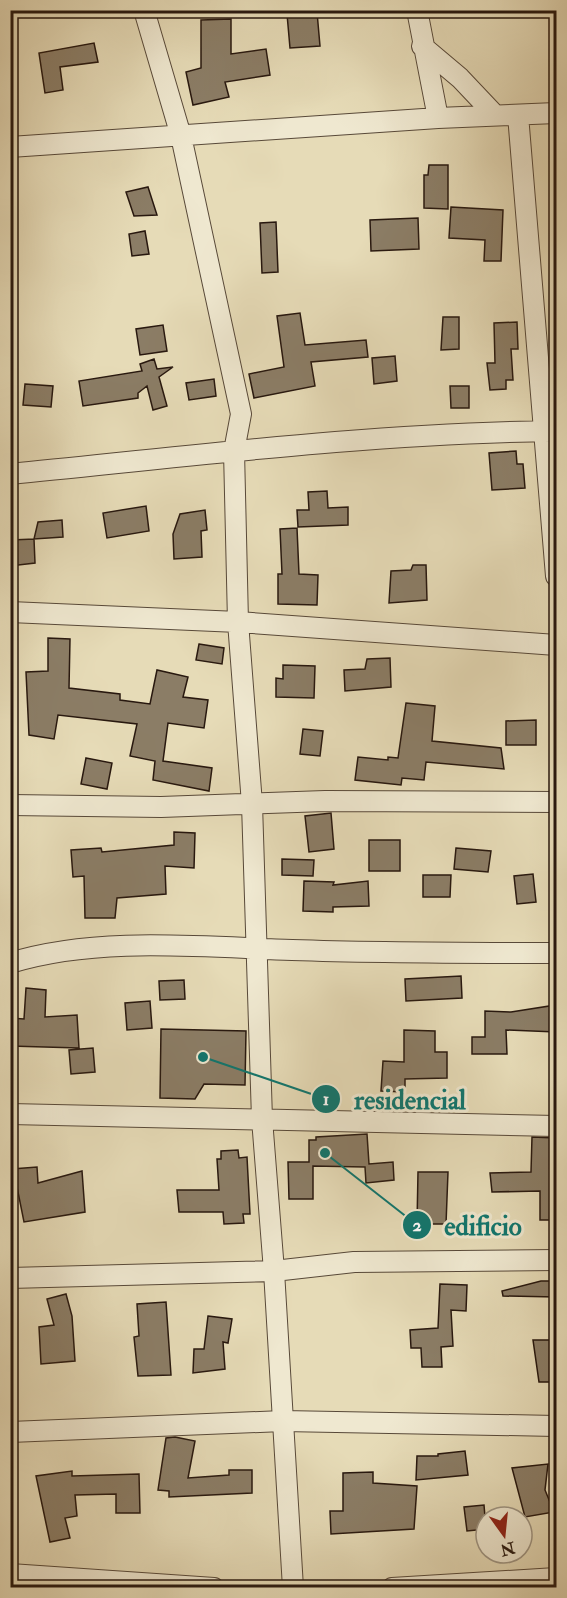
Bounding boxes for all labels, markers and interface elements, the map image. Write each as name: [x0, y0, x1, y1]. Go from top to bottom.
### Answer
callout: residencial: [311, 1077, 478, 1122]
text: residencial: [354, 1084, 467, 1117]
text: 1: [323, 1088, 329, 1111]
callout: edificio: [402, 1203, 533, 1248]
text: edificio: [444, 1210, 522, 1243]
text: 2: [412, 1214, 422, 1237]
north arrow: [474, 1505, 534, 1565]
text: N: [497, 1537, 518, 1560]

